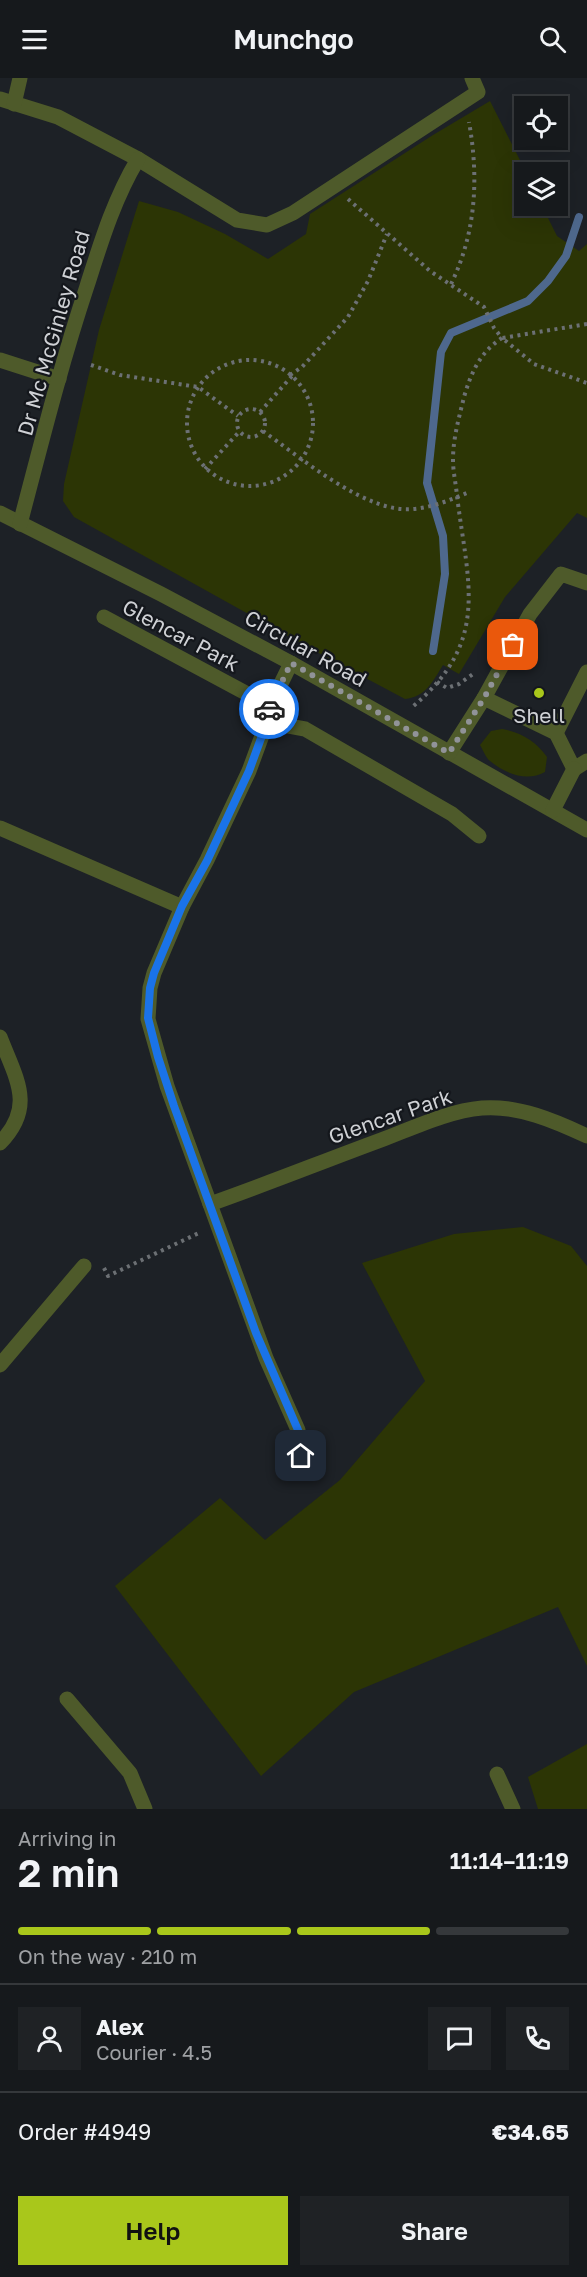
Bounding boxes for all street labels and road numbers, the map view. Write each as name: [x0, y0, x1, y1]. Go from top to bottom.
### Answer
street label: Dr Mc McGinley Road: [11, 227, 95, 439]
street label: Glencar Park: [118, 593, 244, 677]
street label: Circular Road: [240, 604, 372, 692]
street label: Glencar Park: [325, 1083, 455, 1149]

